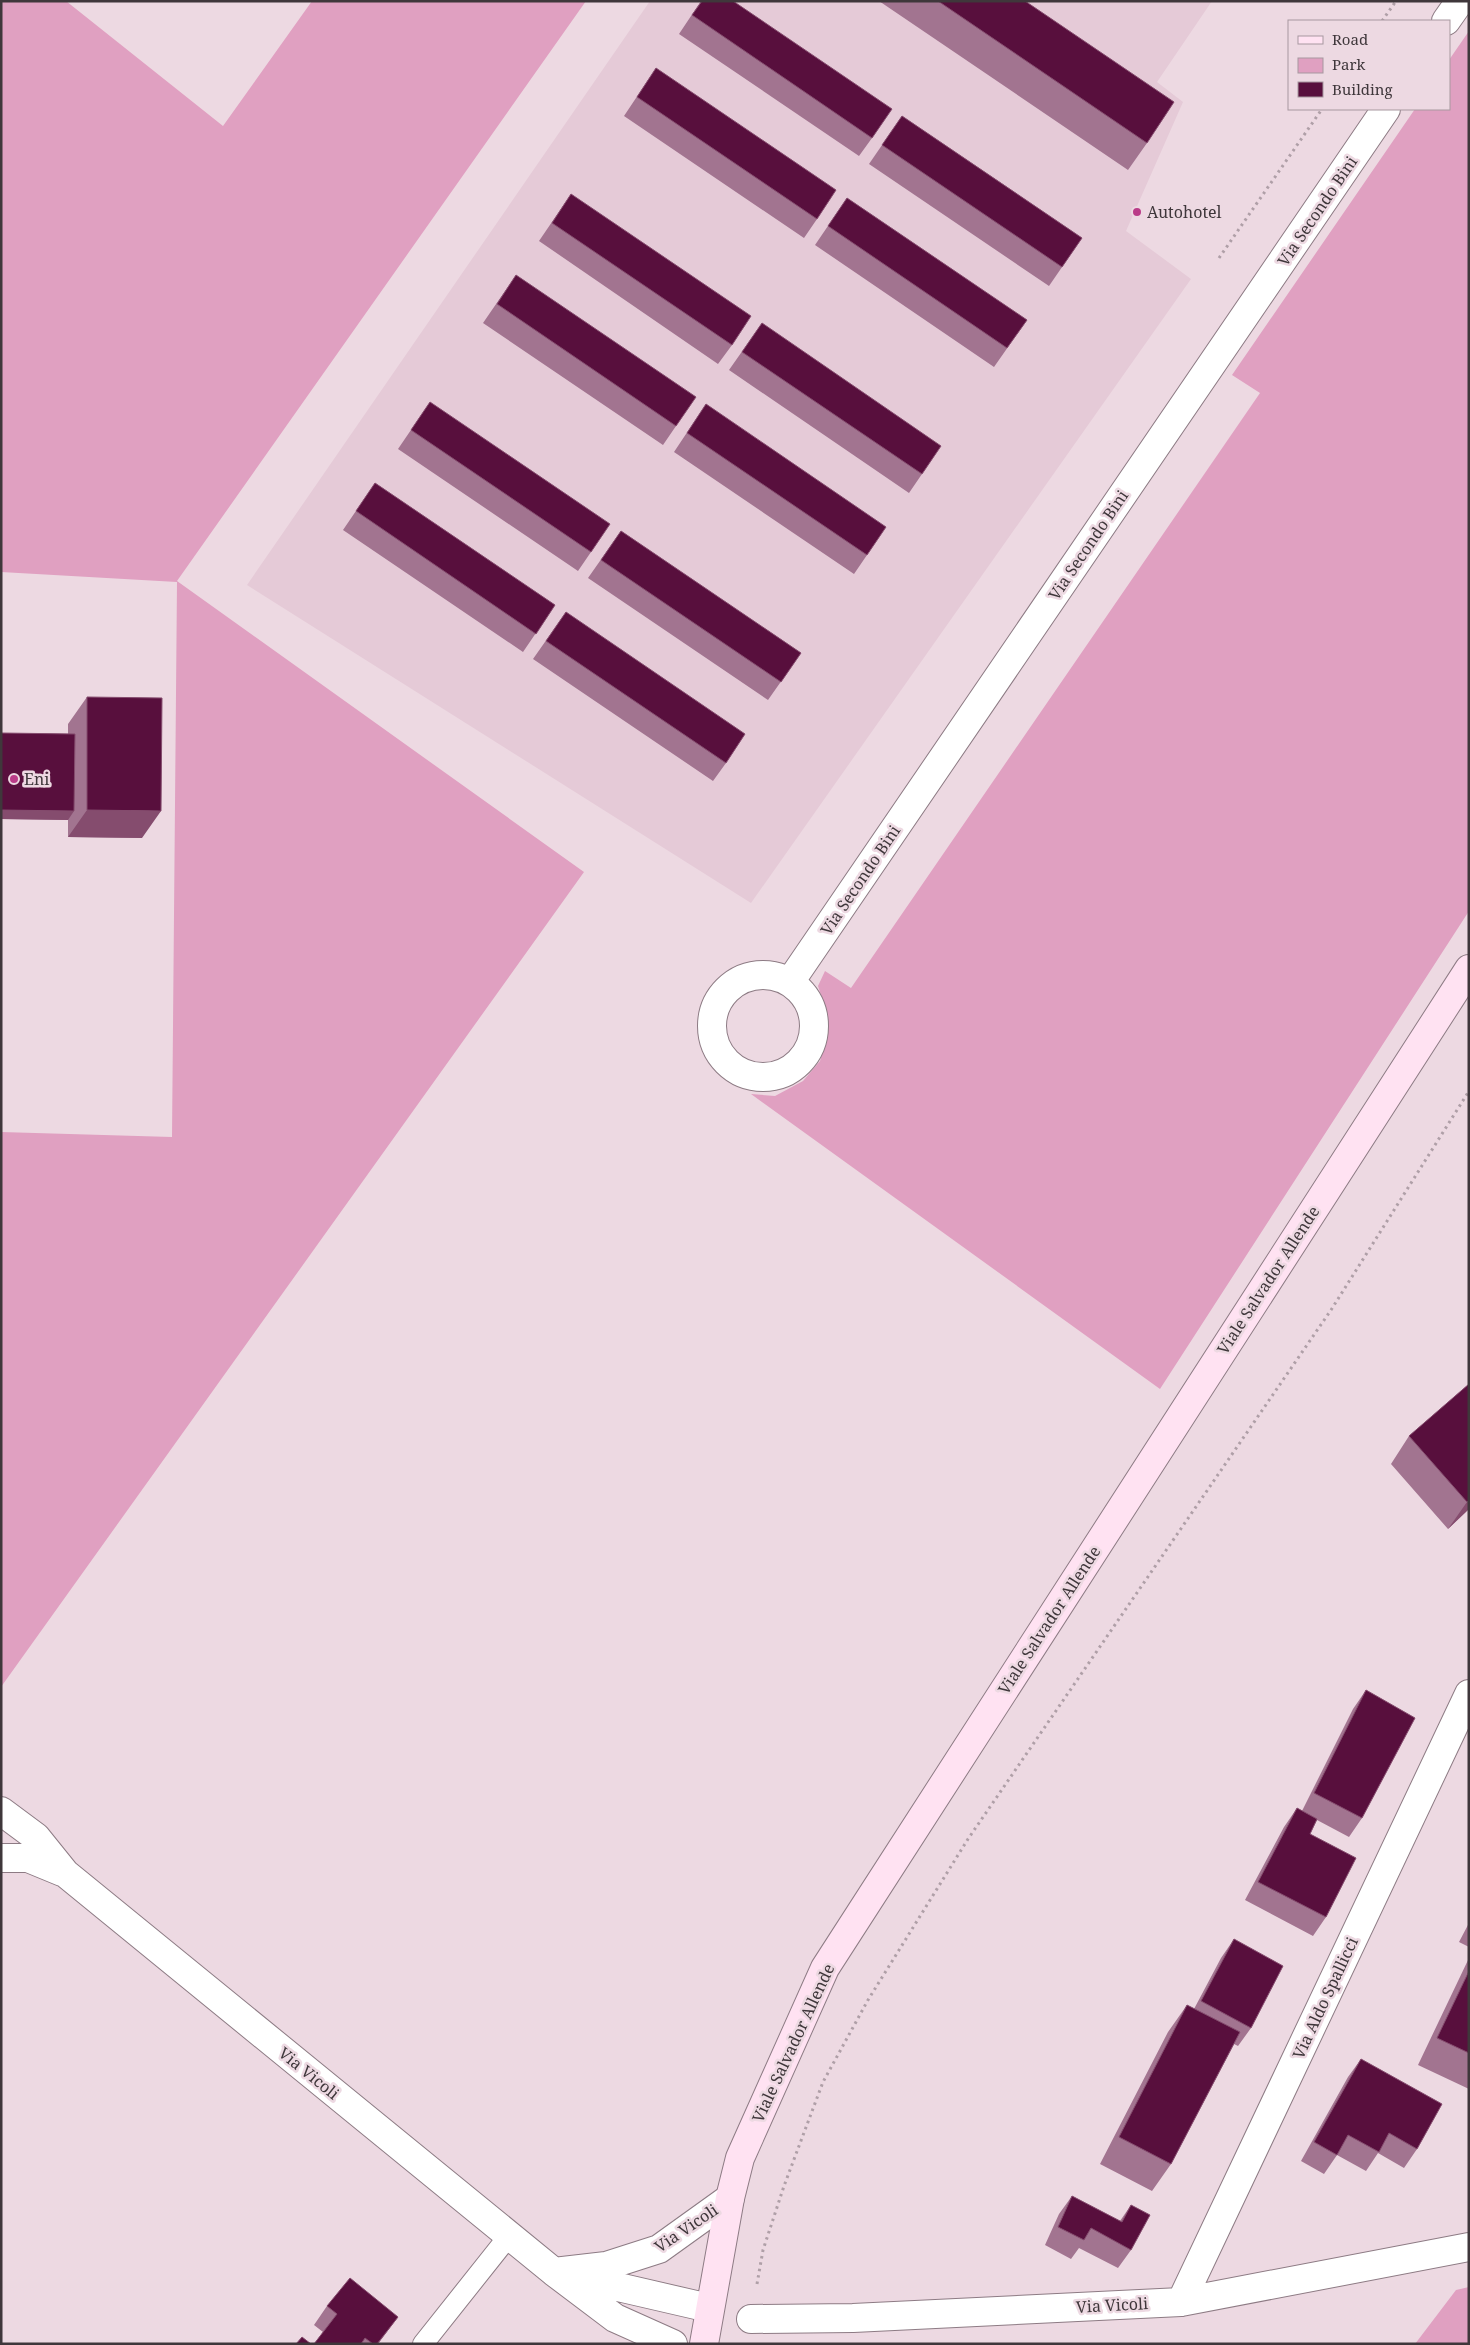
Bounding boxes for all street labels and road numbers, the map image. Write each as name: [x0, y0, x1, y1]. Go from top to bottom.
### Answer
street label: Via Secondo Bini: [1272, 152, 1362, 270]
street label: Via Secondo Bini: [1043, 486, 1133, 604]
street label: Via Secondo Bini: [815, 821, 905, 939]
street label: Viale Salvador Allende: [1212, 1202, 1324, 1358]
street label: Viale Salvador Allende: [993, 1542, 1105, 1698]
street label: Via Aldo Spallicci: [1287, 1934, 1363, 2062]
street label: Viale Salvador Allende: [747, 1960, 839, 2126]
street label: Via Vicoli: [274, 2042, 344, 2104]
street label: Via Vicoli: [650, 2199, 722, 2257]
street label: Via Vicoli: [1075, 2292, 1149, 2318]

